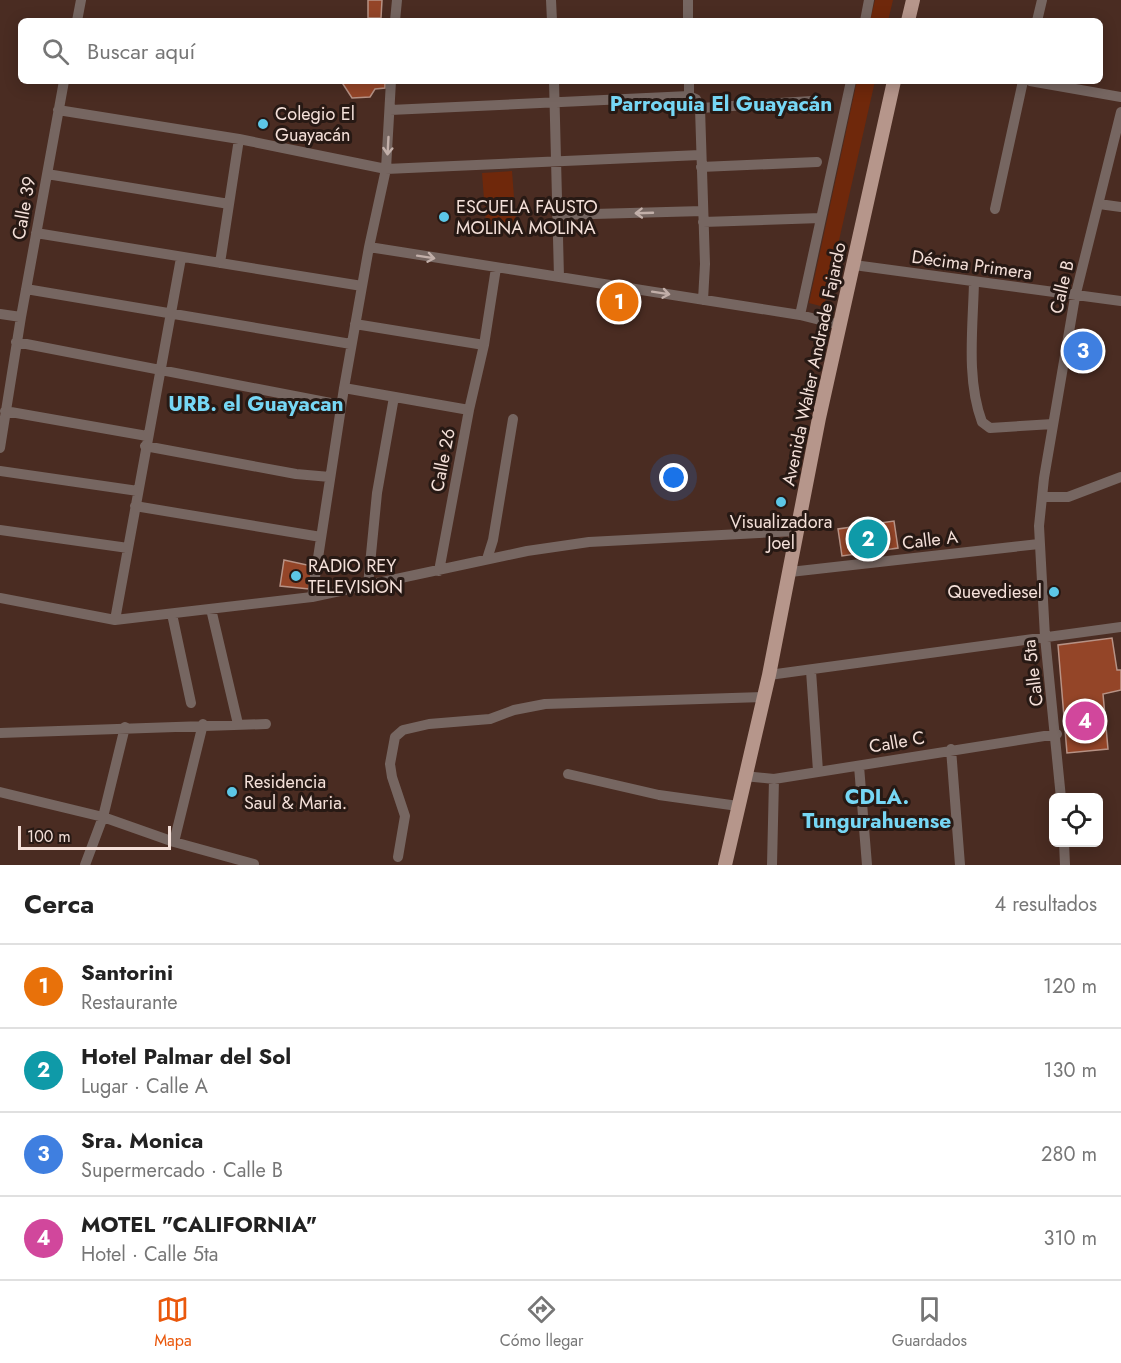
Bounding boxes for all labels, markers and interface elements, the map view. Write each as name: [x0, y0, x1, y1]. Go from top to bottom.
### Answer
search box: [18, 18, 1103, 84]
icon: search: [39, 35, 72, 68]
text: Buscar aquí: [87, 35, 195, 67]
district label: Parroquia El Guayacán: [610, 89, 832, 119]
place label: Colegio El Guayacán: [275, 101, 355, 148]
marker: Colegio El Guayacán: [256, 117, 270, 131]
one-way arrow: [382, 135, 393, 155]
street label: Calle 39: [6, 174, 42, 242]
place label: ESCUELA FAUSTO MOLINA MOLINA: [456, 194, 598, 241]
one-way arrow: [635, 207, 655, 218]
marker: ESCUELA FAUSTO MOLINA MOLINA: [437, 210, 451, 224]
street label: Avenida Walter Andrade Fajardo: [775, 240, 853, 488]
street label: Décima Primera: [910, 244, 1034, 286]
one-way arrow: [416, 251, 436, 262]
street label: Calle B: [1043, 258, 1081, 316]
pin: 1: [600, 280, 638, 324]
one-way arrow: [650, 288, 670, 299]
pin: 3: [1064, 328, 1102, 374]
district label: URB. el Guayacan: [168, 389, 344, 419]
street label: Calle 26: [424, 426, 462, 494]
your location: [659, 463, 688, 492]
marker: Visualizadora Joel: [774, 495, 788, 509]
place label: Visualizadora Joel: [730, 509, 832, 556]
pin: 2: [848, 516, 888, 562]
street label: Calle A: [901, 524, 959, 556]
place label: RADIO REY TELEVISION: [308, 553, 403, 600]
marker: RADIO REY TELEVISION: [289, 569, 303, 583]
place label: Quevediesel: [948, 579, 1042, 605]
marker: Quevediesel: [1047, 585, 1061, 599]
street label: Calle 5ta: [1016, 638, 1050, 708]
pin: 4: [1066, 698, 1104, 744]
street label: Calle C: [867, 724, 927, 760]
place label: Residencia Saul & Maria.: [244, 769, 347, 816]
district label: CDLA. Tungurahuense: [803, 782, 951, 836]
marker: Residencia Saul & Maria.: [225, 785, 239, 799]
map controls: [1049, 793, 1103, 847]
button: locate: [1049, 793, 1103, 847]
scale bar: [18, 823, 171, 850]
text: 100 m: [27, 825, 71, 848]
text: Cerca: [24, 885, 94, 923]
text: 4 resultados: [995, 890, 1097, 919]
text: Santorini: [81, 956, 173, 988]
text: 1: [38, 972, 49, 1001]
text: 120 m: [1043, 972, 1097, 1001]
text: Restaurante: [81, 988, 178, 1017]
text: Hotel Palmar del Sol: [81, 1040, 291, 1072]
text: 2: [37, 1056, 50, 1085]
text: 130 m: [1043, 1056, 1097, 1085]
text: Lugar · Calle A: [81, 1072, 208, 1101]
text: Sra. Monica: [81, 1124, 203, 1156]
text: 3: [37, 1140, 50, 1169]
text: 280 m: [1041, 1140, 1097, 1169]
text: Supermercado · Calle B: [81, 1156, 283, 1185]
text: MOTEL "CALIFORNIA": [81, 1208, 317, 1240]
text: 4: [37, 1224, 50, 1253]
text: 310 m: [1043, 1224, 1097, 1253]
text: Hotel · Calle 5ta: [81, 1240, 218, 1269]
tab: Mapa: [154, 1293, 192, 1352]
tab: Cómo llegar: [500, 1293, 583, 1352]
tab: Guardados: [892, 1293, 967, 1352]

